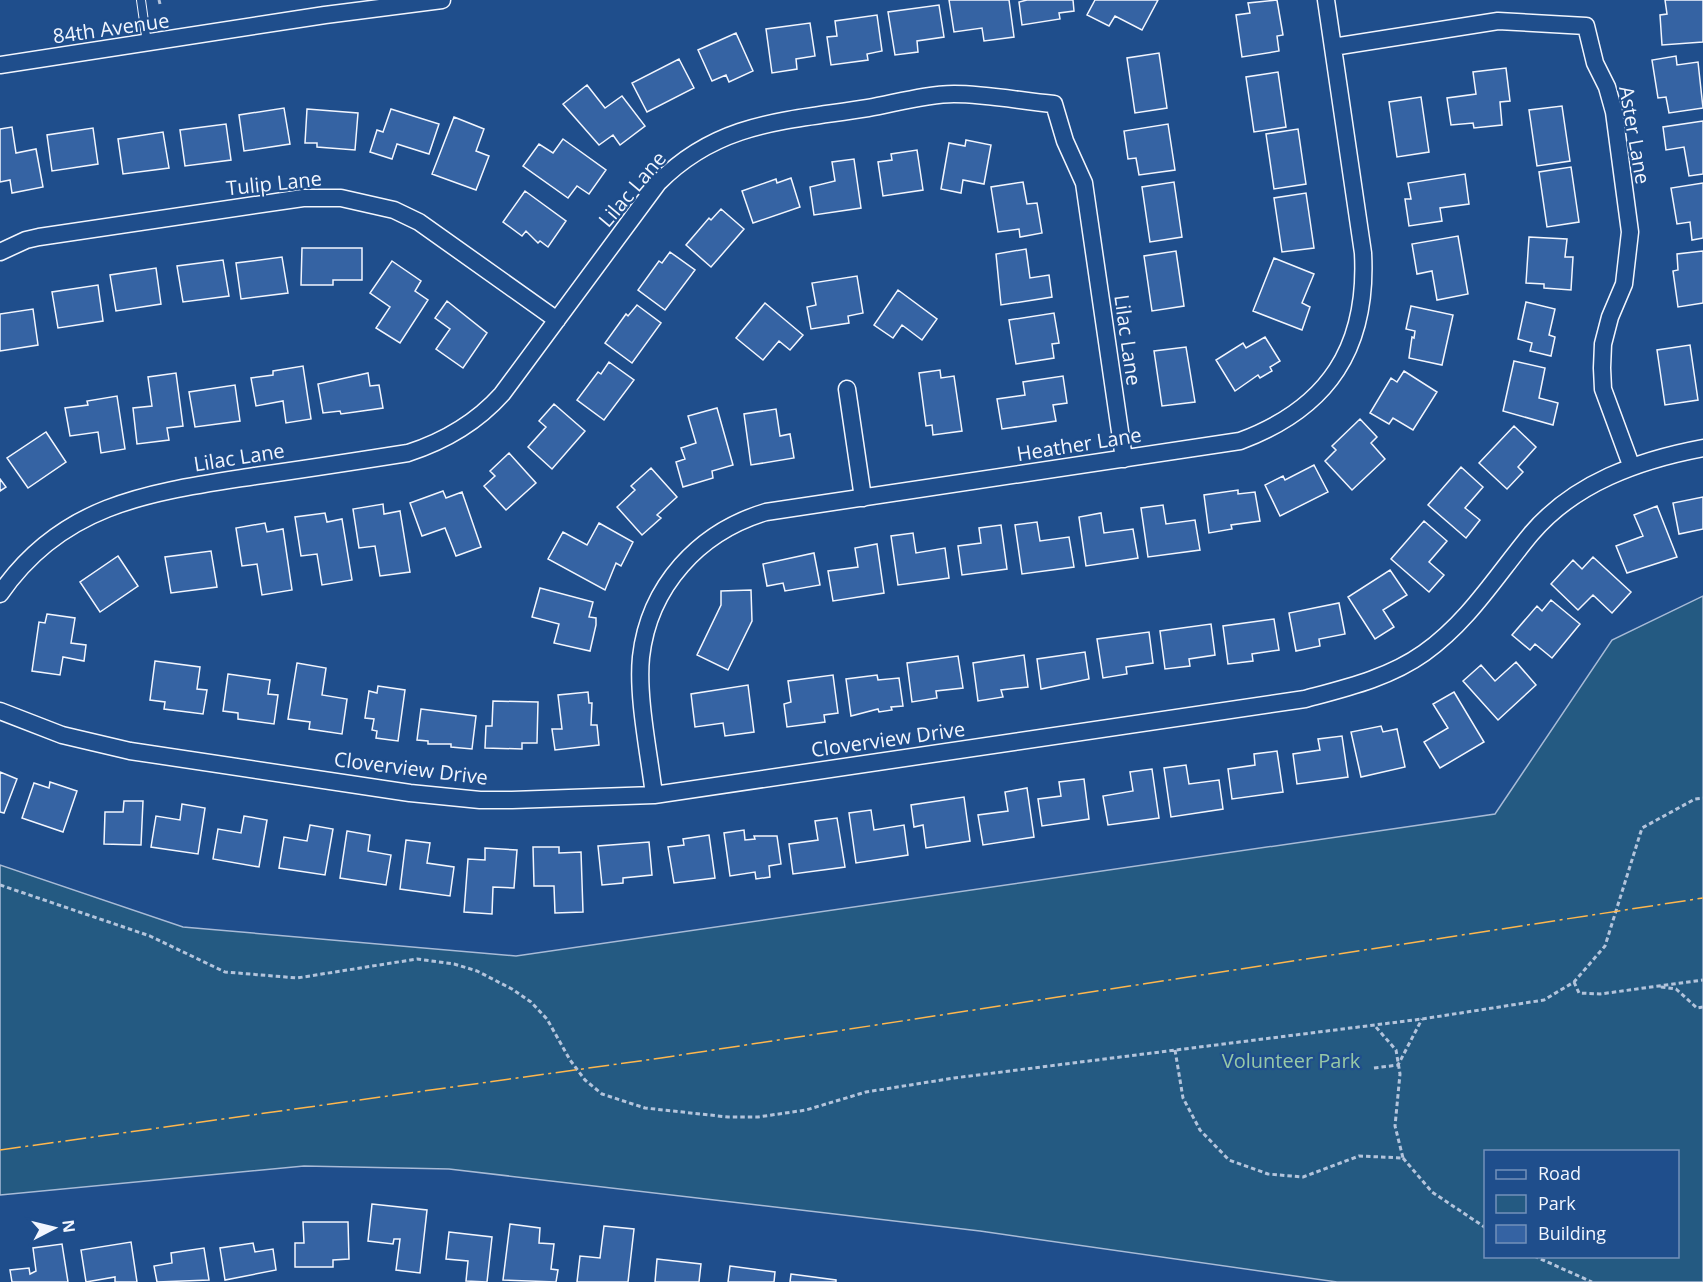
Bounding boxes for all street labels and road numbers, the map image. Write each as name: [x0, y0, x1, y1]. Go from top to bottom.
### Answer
street label: 84th Avenue: [51, 6, 171, 50]
street label: Aster Lane: [1613, 84, 1657, 186]
street label: Lilac Lane: [592, 145, 672, 233]
street label: Tulip Lane: [225, 165, 323, 201]
street label: Lilac Lane: [1108, 293, 1148, 387]
street label: Heather Lane: [1015, 421, 1143, 467]
street label: Lilac Lane: [192, 437, 286, 477]
street label: Cloverview Drive: [809, 715, 967, 763]
street label: Cloverview Drive: [332, 745, 490, 791]

